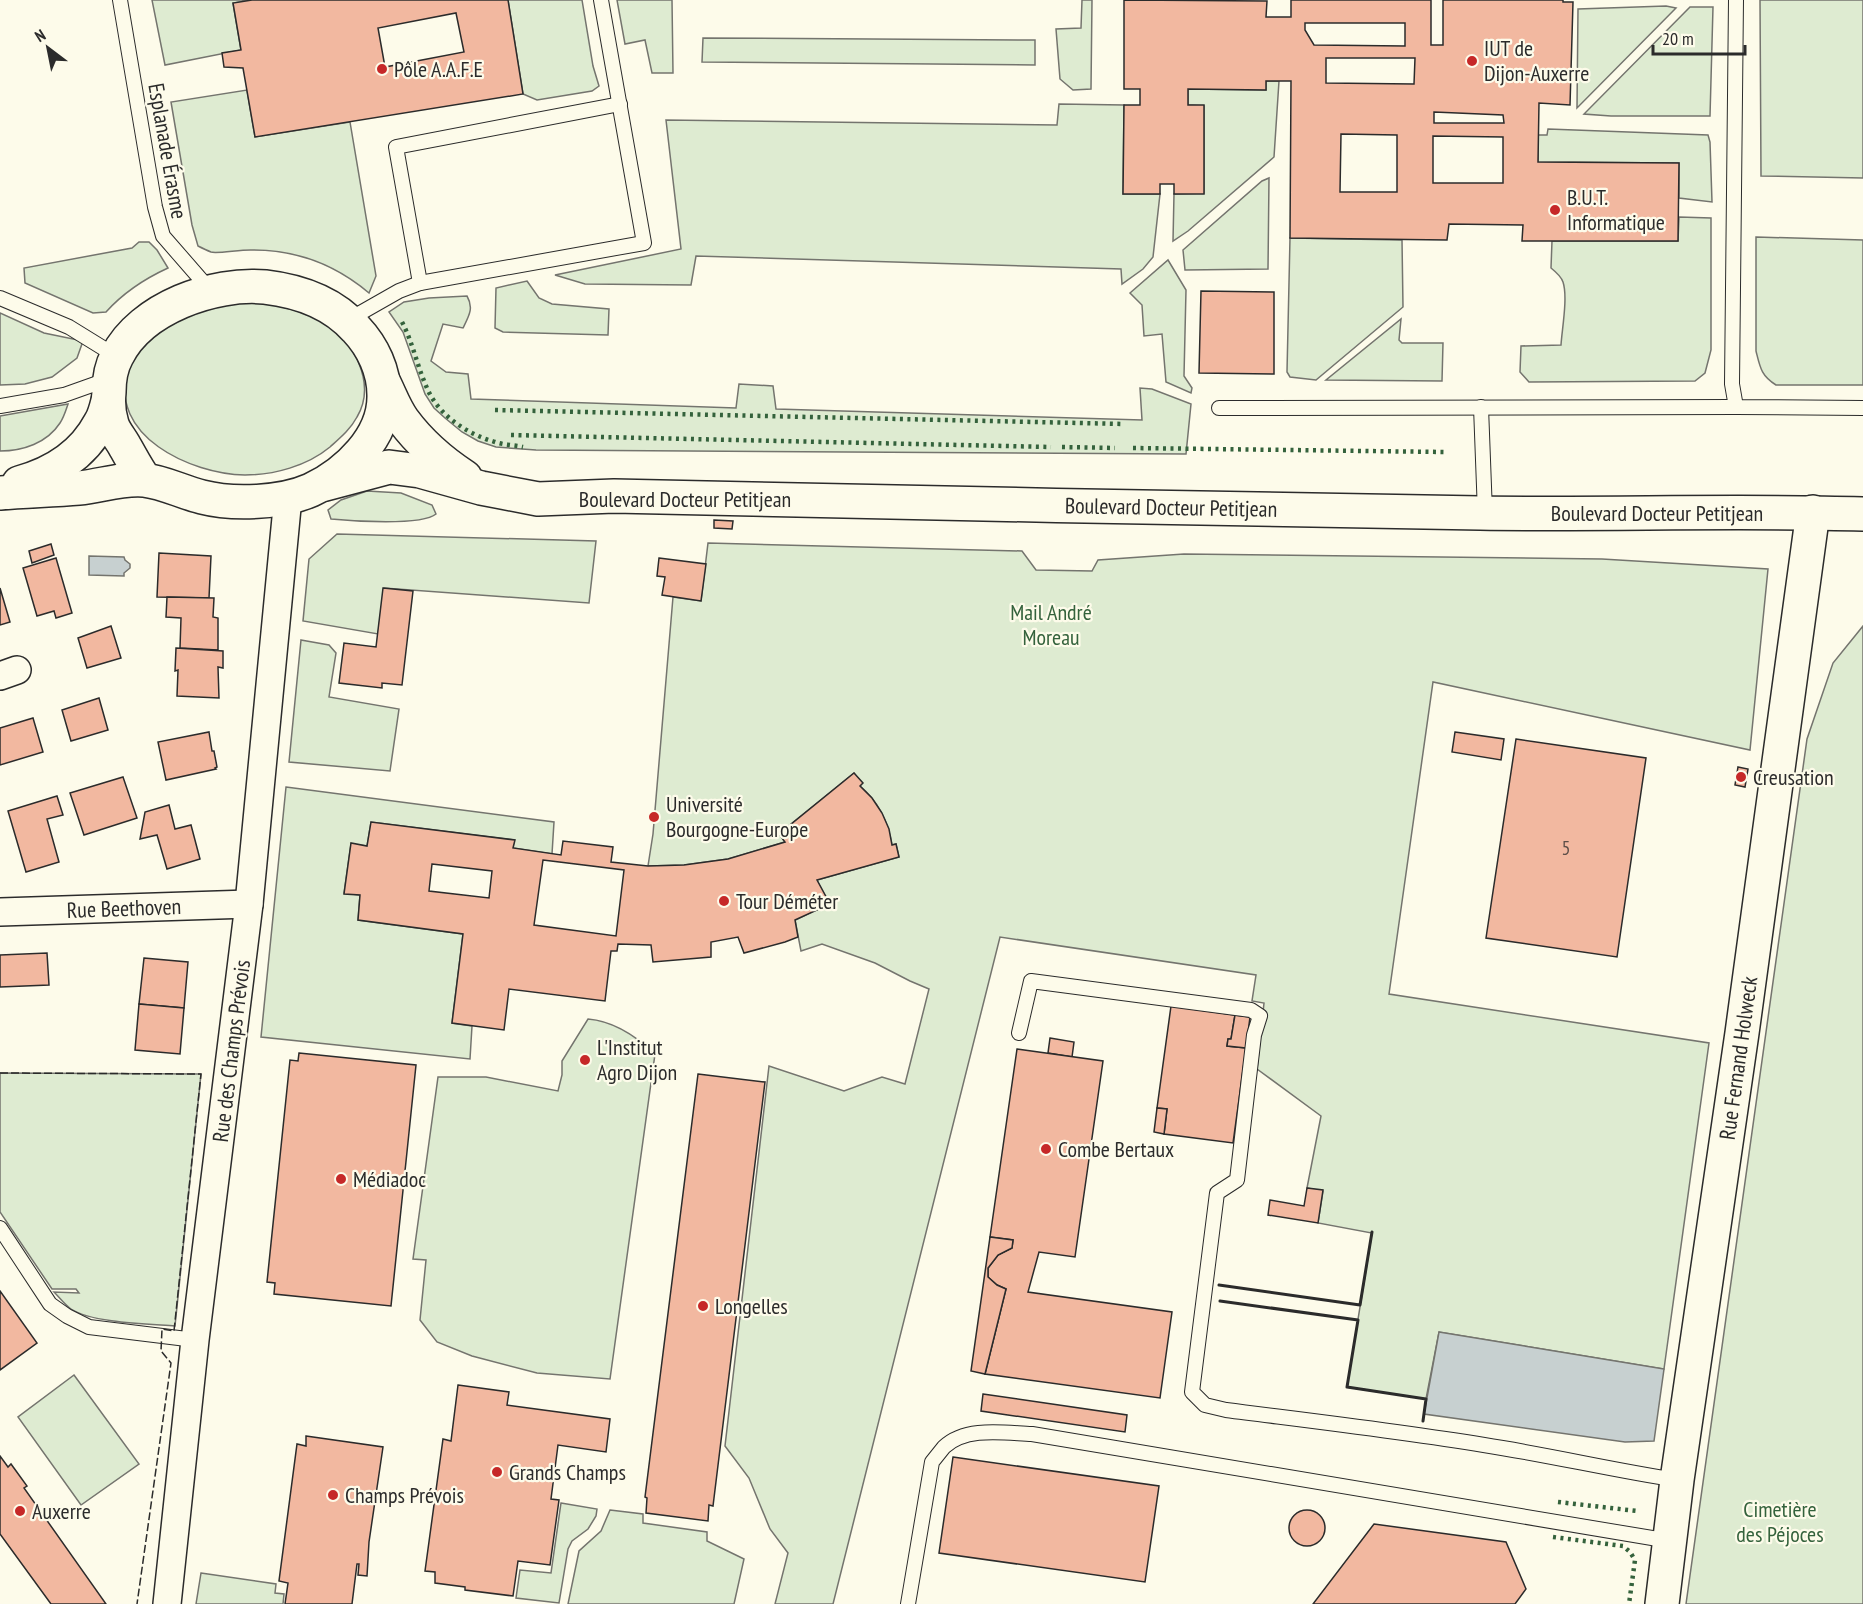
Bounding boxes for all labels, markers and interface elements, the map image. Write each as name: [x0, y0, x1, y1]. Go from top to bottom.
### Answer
north arrow: [18, 18, 78, 78]
scale bar: [1653, 18, 1744, 56]
text: N: [31, 25, 49, 46]
text: 20 m: [1662, 27, 1694, 50]
place label: IUT de Dijon-Auxerre: [1484, 34, 1589, 87]
marker: IUT de Dijon-Auxerre: [1465, 54, 1479, 68]
place label: Pôle A.A.F.E: [394, 55, 483, 83]
marker: Pôle A.A.F.E: [375, 62, 389, 76]
street label: Esplanade Érasme: [142, 81, 194, 221]
place label: B.U.T. Informatique: [1567, 183, 1665, 236]
marker: B.U.T. Informatique: [1548, 203, 1562, 217]
street label: Boulevard Docteur Petitjean: [579, 485, 791, 513]
street label: Boulevard Docteur Petitjean: [1065, 491, 1277, 523]
street label: Boulevard Docteur Petitjean: [1551, 499, 1763, 527]
park label: Mail André Moreau: [1010, 598, 1092, 651]
place label: Creusation: [1753, 763, 1834, 791]
marker: Creusation: [1734, 770, 1748, 784]
place label: Université Bourgogne-Europe: [666, 790, 808, 843]
marker: Université Bourgogne-Europe: [647, 810, 661, 824]
house number: 5: [1562, 835, 1571, 861]
place label: Tour Déméter: [736, 887, 838, 915]
street label: Rue Beethoven: [66, 892, 182, 924]
marker: Tour Déméter: [717, 894, 731, 908]
street label: Rue des Champs Prévois: [206, 958, 256, 1144]
street label: Rue Fernand Holweck: [1713, 974, 1763, 1142]
place label: L'Institut Agro Dijon: [597, 1033, 677, 1086]
marker: L'Institut Agro Dijon: [578, 1053, 592, 1067]
place label: Combe Bertaux: [1058, 1135, 1174, 1163]
marker: Combe Bertaux: [1039, 1142, 1053, 1156]
place label: Médiadoc: [353, 1165, 426, 1193]
marker: Médiadoc: [334, 1172, 348, 1186]
place label: Longelles: [715, 1292, 788, 1320]
marker: Longelles: [696, 1299, 710, 1313]
place label: Grands Champs: [509, 1458, 626, 1486]
marker: Grands Champs: [490, 1465, 504, 1479]
place label: Champs Prévois: [345, 1481, 464, 1509]
marker: Champs Prévois: [326, 1488, 340, 1502]
park label: Cimetière des Péjoces: [1736, 1495, 1824, 1548]
place label: Auxerre: [32, 1497, 91, 1525]
marker: Auxerre: [13, 1504, 27, 1518]

